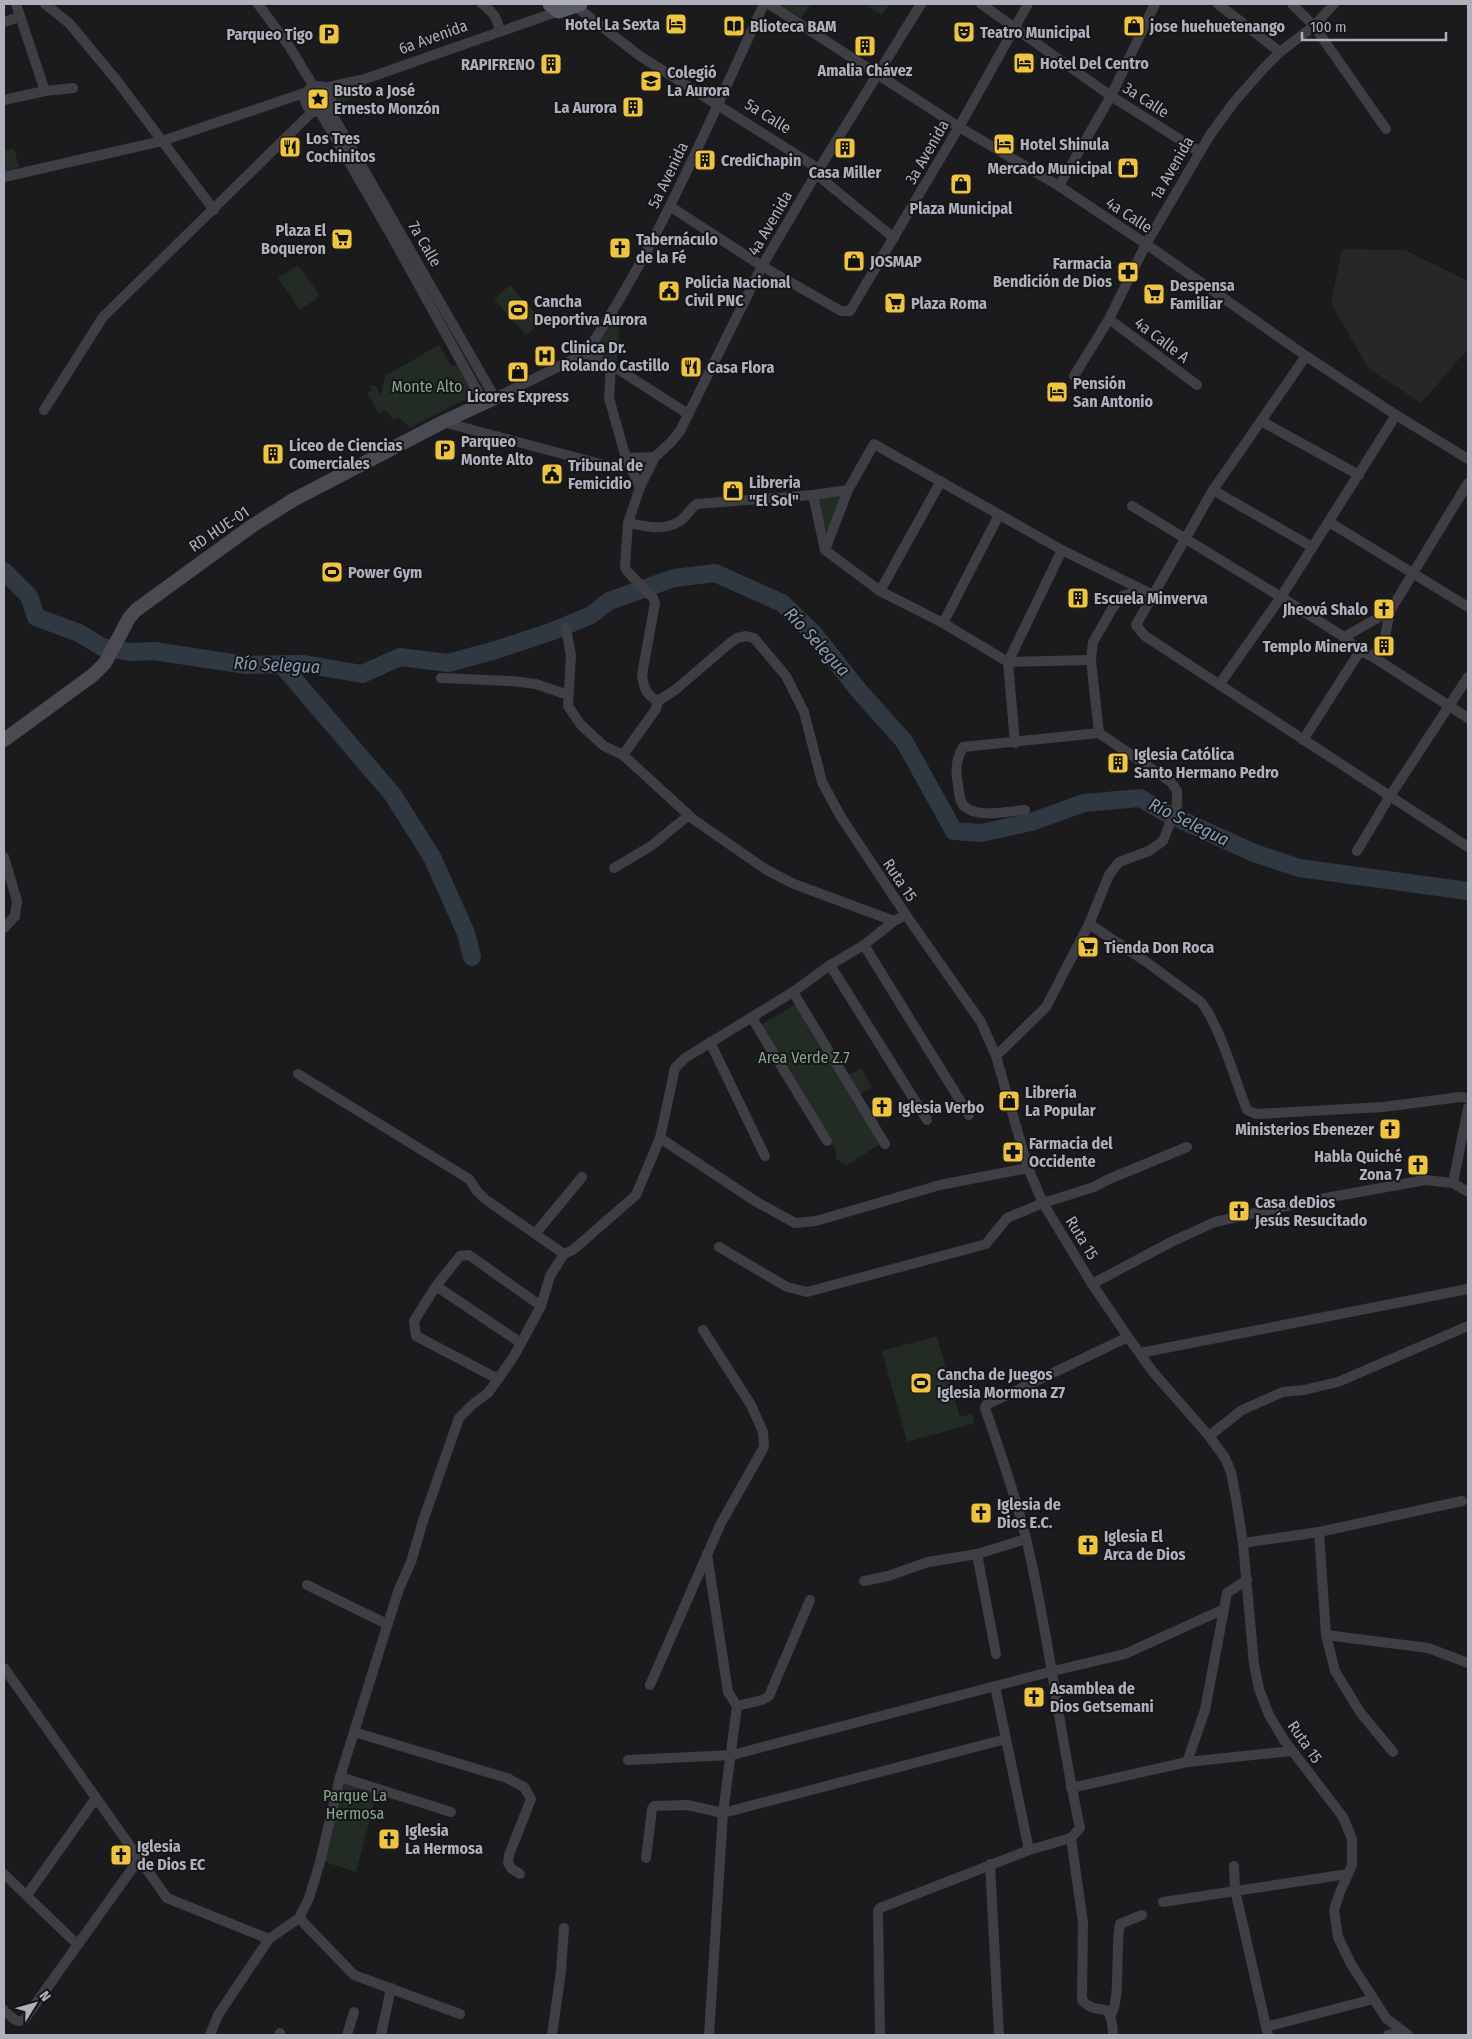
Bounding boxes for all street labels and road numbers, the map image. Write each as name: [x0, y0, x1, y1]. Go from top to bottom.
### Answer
street label: 6a Avenida: [396, 16, 470, 58]
street label: 3a Calle: [1120, 78, 1173, 122]
street label: 5a Calle: [741, 94, 795, 138]
street label: 3a Avenida: [901, 116, 953, 188]
street label: 1a Avenida: [1146, 133, 1198, 203]
street label: 5a Avenida: [644, 139, 692, 211]
street label: 4a Avenida: [744, 187, 796, 259]
street label: 4a Calle: [1102, 193, 1156, 237]
street label: 7a Calle: [404, 218, 446, 270]
street label: 4a Calle A: [1131, 313, 1194, 367]
street label: RD HUE-01: [185, 502, 253, 556]
street label: Ruta 15: [879, 855, 921, 905]
street label: Ruta 15: [1062, 1213, 1102, 1263]
street label: Ruta 15: [1284, 1717, 1326, 1767]

